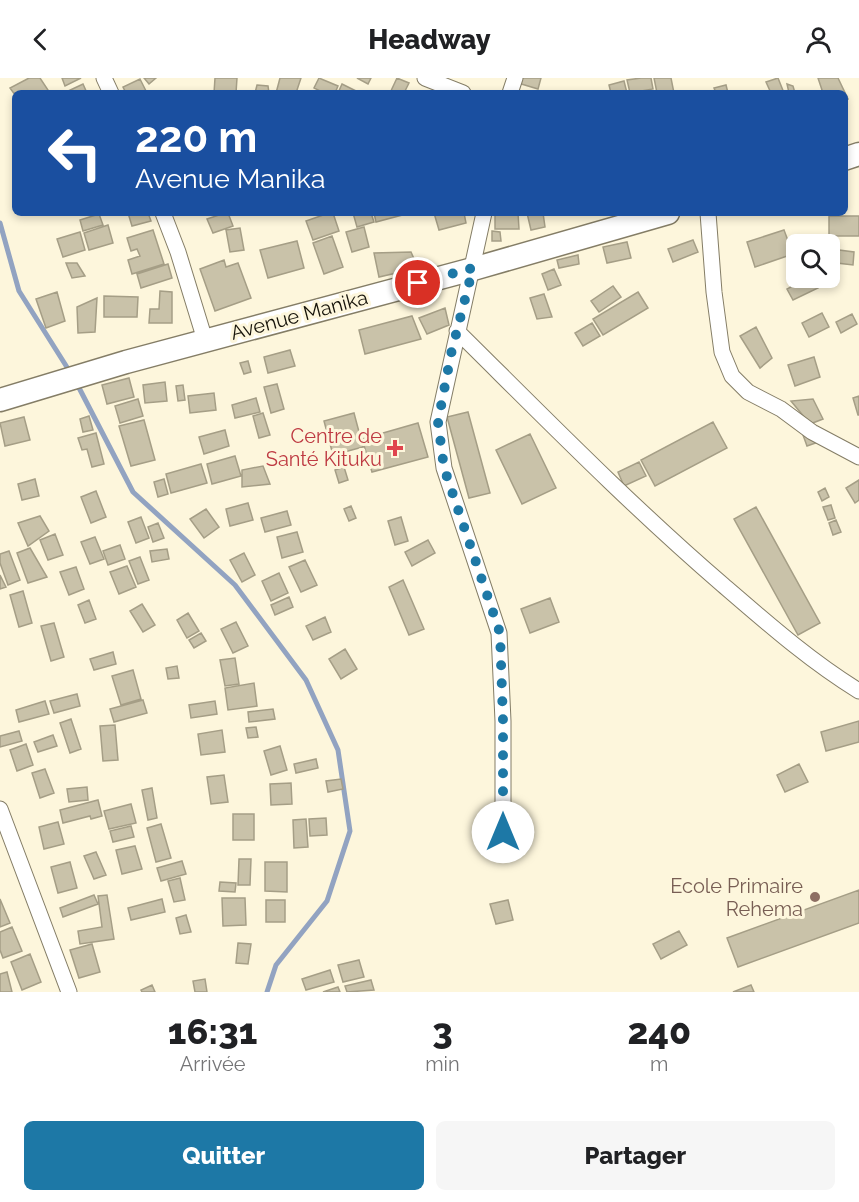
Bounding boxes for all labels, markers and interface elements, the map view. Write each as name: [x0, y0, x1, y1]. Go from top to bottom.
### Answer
icon: back: [24, 23, 57, 56]
icon: person: [802, 23, 835, 56]
text: Headway: [368, 24, 491, 55]
text: 220 m: [135, 113, 257, 162]
icon: left: [36, 114, 114, 192]
text: Avenue Manika: [135, 163, 325, 194]
map controls: [786, 234, 840, 288]
button: search: [786, 234, 840, 288]
pin: [392, 257, 443, 308]
icon: arrive: [401, 266, 434, 299]
street label: Avenue Manika: [228, 285, 370, 345]
place label: Centre de Santé Kituku: [266, 424, 382, 471]
marker: Centre de Santé Kituku: [386, 439, 404, 457]
position arrow: [471, 800, 535, 864]
place label: Ecole Primaire Rehema: [670, 874, 803, 921]
marker: Ecole Primaire Rehema: [808, 890, 822, 904]
text: 16:31: [168, 1010, 257, 1052]
text: 3: [432, 1010, 453, 1052]
text: 240: [627, 1010, 691, 1052]
text: Arrivée: [180, 1052, 245, 1076]
text: min: [425, 1052, 460, 1076]
text: m: [650, 1052, 668, 1076]
button: Quitter: [24, 1121, 424, 1190]
button: Partager: [436, 1121, 835, 1190]

